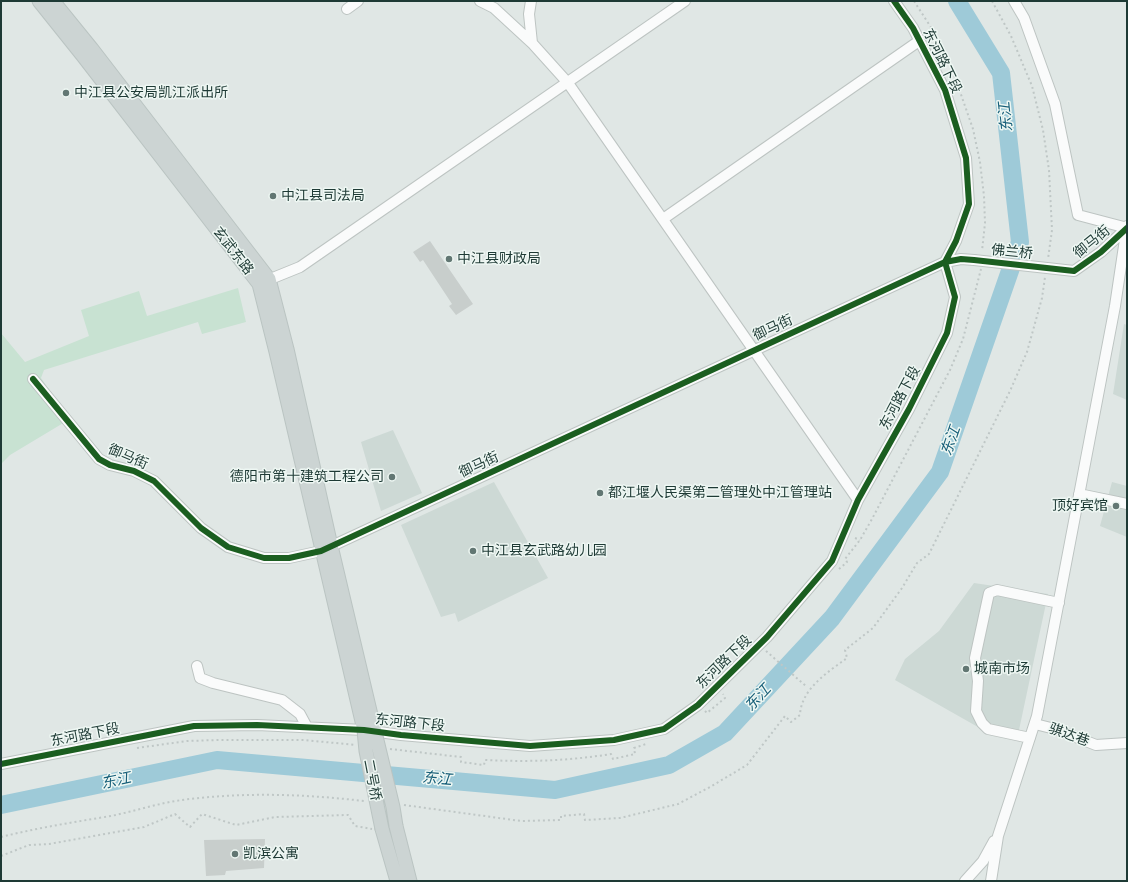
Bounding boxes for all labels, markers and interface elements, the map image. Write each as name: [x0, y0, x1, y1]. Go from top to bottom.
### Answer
street label: 东河路下段: [919, 26, 965, 96]
place label: 中江县公安局凯江派出所: [74, 85, 228, 101]
marker: 中江县公安局凯江派出所: [61, 88, 71, 98]
water label: 东江: [995, 101, 1017, 133]
place label: 中江县司法局: [281, 188, 365, 204]
marker: 中江县司法局: [268, 191, 278, 201]
street label: 御马街: [1070, 222, 1114, 262]
street label: 玄武东路: [209, 224, 257, 278]
street label: 佛兰桥: [990, 241, 1034, 263]
place label: 中江县财政局: [457, 251, 541, 267]
marker: 中江县财政局: [444, 254, 454, 264]
street label: 御马街: [750, 312, 796, 344]
street label: 东河路下段: [876, 363, 924, 433]
water label: 东江: [938, 424, 964, 458]
street label: 御马街: [105, 441, 151, 473]
street label: 御马街: [456, 449, 502, 481]
place label: 德阳市第十建筑工程公司: [230, 469, 384, 485]
marker: 德阳市第十建筑工程公司: [387, 472, 397, 482]
place label: 都江堰人民渠第二管理处中江管理站: [608, 485, 832, 501]
marker: 都江堰人民渠第二管理处中江管理站: [595, 488, 605, 498]
place label: 顶好宾馆: [1052, 498, 1108, 514]
marker: 顶好宾馆: [1111, 501, 1121, 511]
place label: 中江县玄武路幼儿园: [481, 543, 607, 559]
marker: 中江县玄武路幼儿园: [468, 546, 478, 556]
street label: 东河路下段: [693, 632, 755, 692]
place label: 城南市场: [974, 661, 1030, 677]
marker: 城南市场: [961, 664, 971, 674]
water label: 东江: [741, 681, 775, 715]
street label: 东河路下段: [374, 711, 446, 735]
street label: 东河路下段: [49, 720, 121, 750]
street label: 骐达巷: [1046, 720, 1092, 750]
street label: 二号桥: [360, 758, 384, 802]
water label: 东江: [99, 769, 133, 793]
water label: 东江: [421, 769, 453, 789]
place label: 凯滨公寓: [243, 846, 299, 862]
marker: 凯滨公寓: [230, 849, 240, 859]

